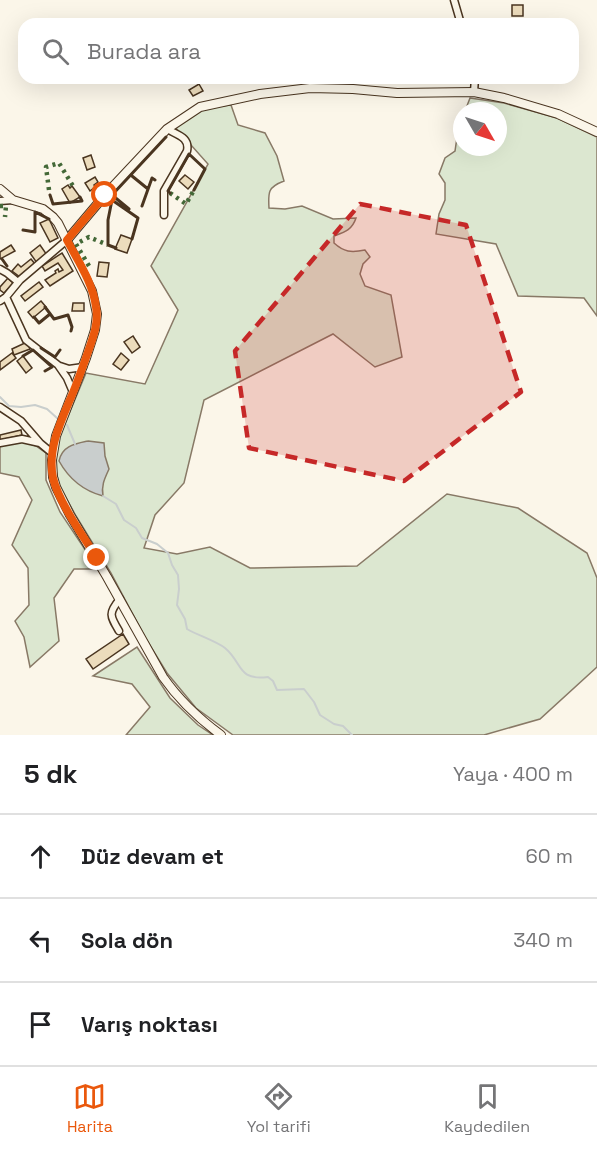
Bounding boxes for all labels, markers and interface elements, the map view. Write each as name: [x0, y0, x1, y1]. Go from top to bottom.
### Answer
search box: [18, 18, 579, 84]
icon: search: [39, 35, 72, 68]
text: Burada ara: [87, 37, 201, 65]
north arrow: [453, 102, 507, 156]
route start: [91, 181, 117, 207]
route end: [83, 544, 109, 570]
text: 5 dk: [24, 757, 77, 791]
text: Yaya · 400 m: [453, 761, 573, 787]
icon: ahead: [24, 840, 57, 873]
text: Düz devam et: [81, 842, 224, 870]
text: 60 m: [526, 843, 573, 869]
icon: left: [24, 924, 57, 957]
text: Sola dön: [81, 926, 173, 954]
text: 340 m: [513, 927, 573, 953]
icon: arrive: [24, 1008, 57, 1041]
text: Varış noktası: [81, 1010, 218, 1038]
tab: Harita: [67, 1080, 113, 1137]
tab: Yol tarifi: [247, 1080, 311, 1137]
tab: Kaydedilen: [444, 1080, 530, 1137]

